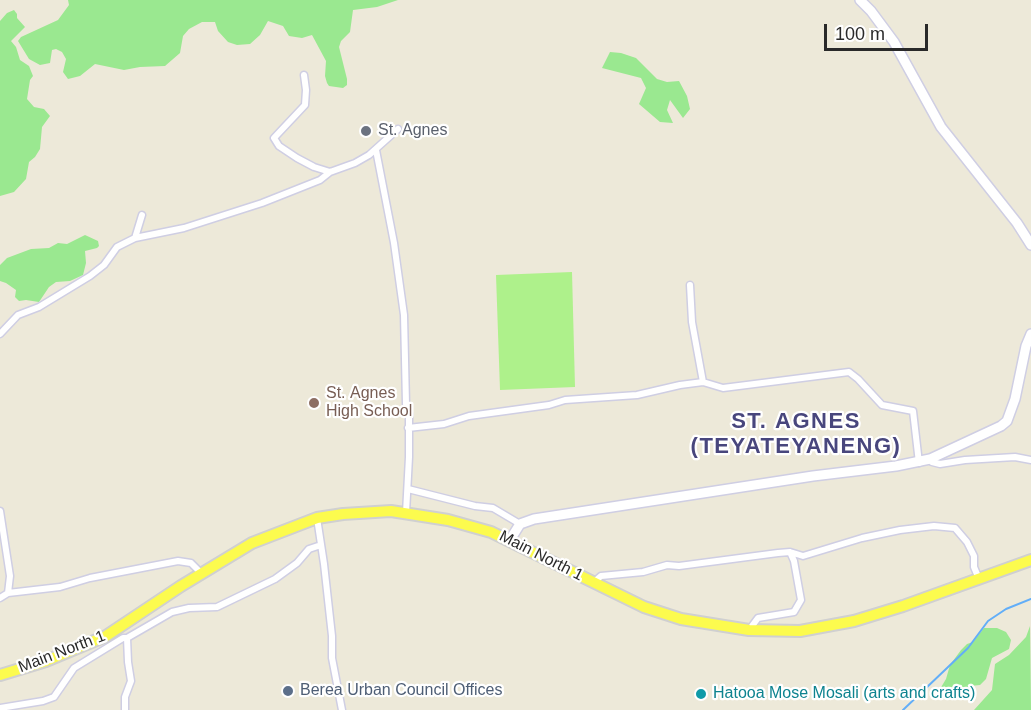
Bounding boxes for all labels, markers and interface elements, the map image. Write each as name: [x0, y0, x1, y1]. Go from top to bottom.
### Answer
scale bar: [827, 12, 930, 50]
text: 100 m: [835, 24, 885, 44]
place label: St. Agnes: [378, 121, 447, 141]
marker: St. Agnes: [359, 124, 373, 138]
place label: St. Agnes High School: [326, 384, 412, 422]
marker: St. Agnes High School: [307, 396, 321, 410]
district label: ST. AGNES (TEYATEYANENG): [691, 409, 901, 460]
street label: Main North 1: [496, 527, 586, 585]
street label: Main North 1: [16, 627, 108, 677]
place label: Berea Urban Council Offices: [300, 681, 502, 701]
marker: Berea Urban Council Offices: [281, 684, 295, 698]
place label: Hatooa Mose Mosali (arts and crafts): [713, 684, 975, 704]
marker: Hatooa Mose Mosali (arts and crafts): [694, 687, 708, 701]

